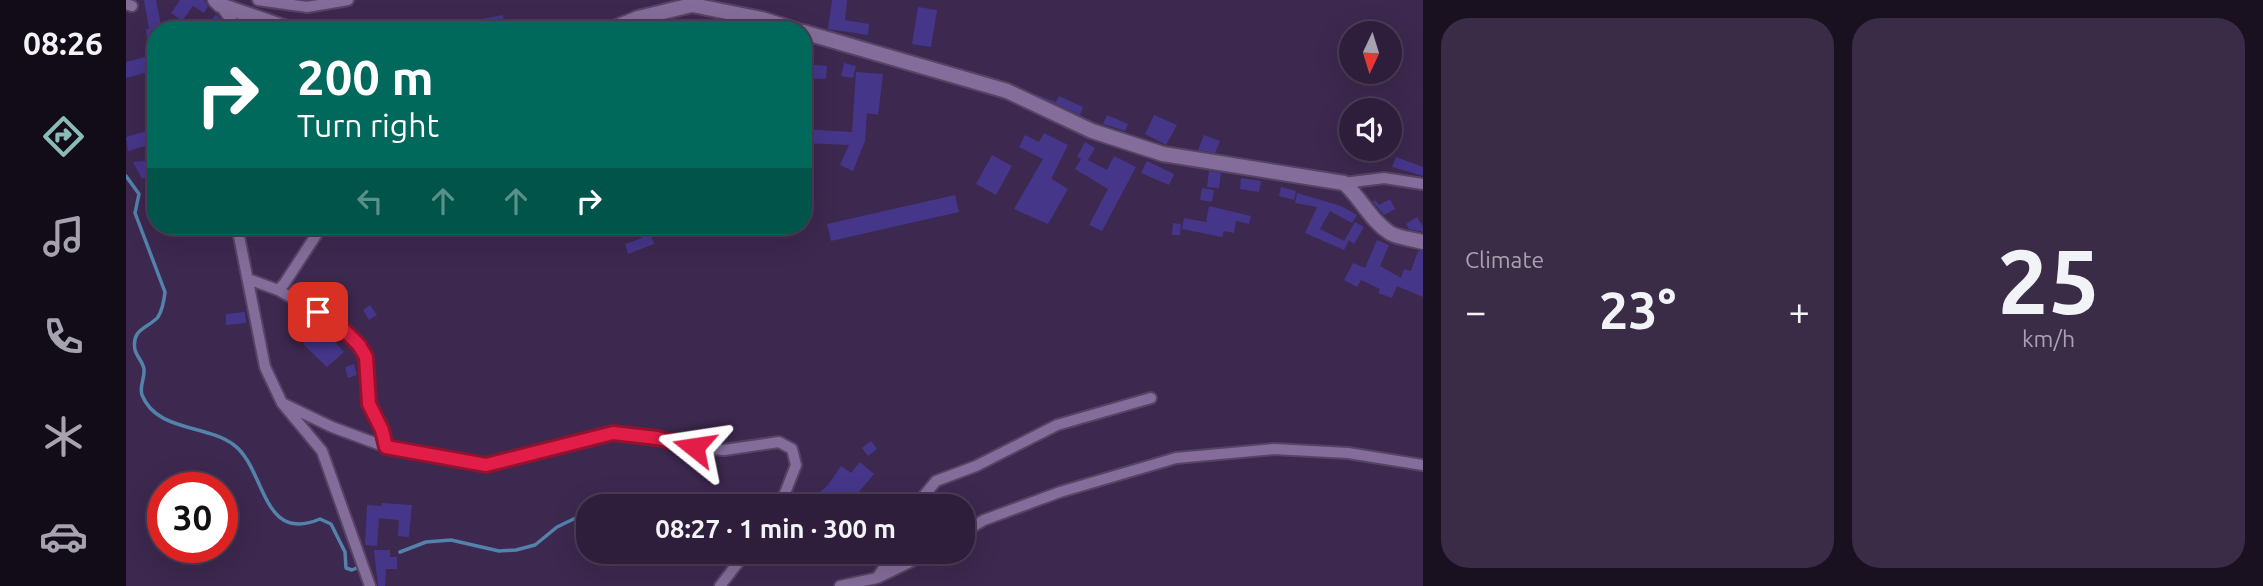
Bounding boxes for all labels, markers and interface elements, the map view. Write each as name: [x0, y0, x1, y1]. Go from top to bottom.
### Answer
north arrow: [1339, 21, 1402, 84]
map controls: [1339, 21, 1402, 161]
text: 08:26: [23, 25, 103, 61]
icon: right: [182, 49, 273, 140]
text: 200 m: [297, 49, 434, 104]
button: sound: [1339, 98, 1402, 161]
text: Turn right: [297, 107, 439, 143]
icon: directions: [39, 112, 88, 161]
icon: left: [351, 182, 389, 220]
icon: ahead: [424, 182, 462, 220]
icon: ahead: [497, 182, 535, 220]
icon: right: [570, 182, 608, 220]
icon: music: [39, 212, 88, 261]
text: 25: [1997, 229, 2100, 331]
text: Climate: [1465, 247, 1544, 272]
text: 23°: [1599, 281, 1676, 339]
pin: [288, 282, 348, 342]
text: −: [1465, 290, 1486, 332]
text: +: [1789, 290, 1810, 332]
icon: arrive: [299, 293, 337, 331]
icon: phone: [39, 312, 88, 361]
text: km/h: [2022, 326, 2075, 351]
position arrow: [657, 410, 731, 484]
icon: climate: [39, 412, 88, 461]
speed limit sign: 30: [147, 472, 238, 563]
icon: car: [39, 512, 88, 561]
text: 08:27 · 1 min · 300 m: [655, 514, 896, 543]

